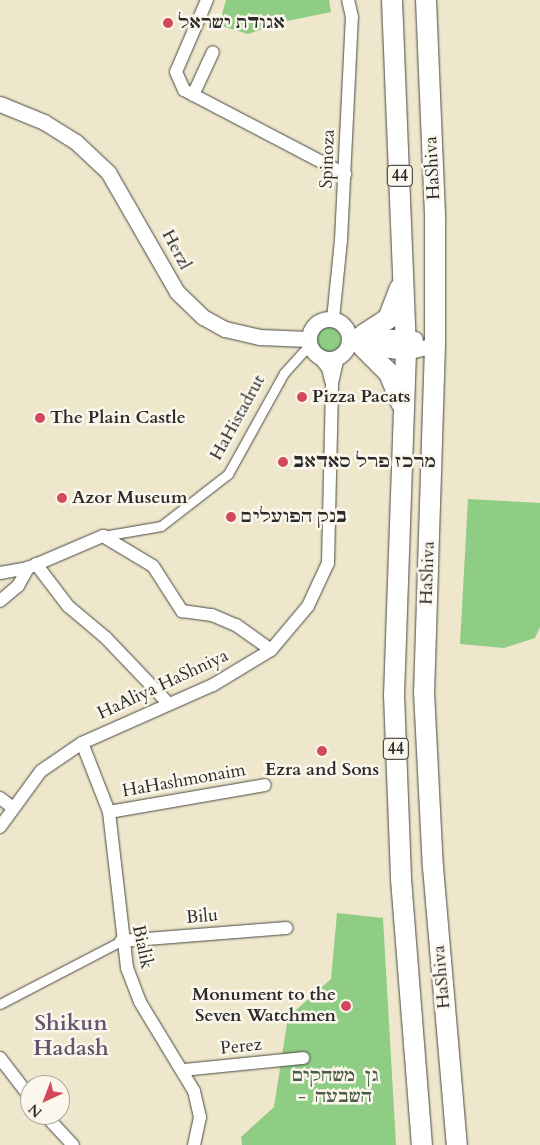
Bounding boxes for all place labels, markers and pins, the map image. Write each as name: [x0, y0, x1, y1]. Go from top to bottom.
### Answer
place label: אגודת ישראל: [178, 12, 285, 34]
marker: אגודת ישראל: [162, 17, 174, 29]
place label: Pizza Pacats: [312, 386, 411, 408]
marker: Pizza Pacats: [296, 391, 308, 403]
place label: The Plain Castle: [50, 407, 186, 429]
marker: The Plain Castle: [34, 412, 46, 424]
place label: מרכז פרל סאדאב: [293, 451, 436, 473]
marker: מרכז פרל סאדאב: [277, 456, 289, 468]
place label: Azor Museum: [72, 487, 187, 509]
marker: Azor Museum: [56, 492, 68, 504]
place label: בנק הפועלים: [241, 506, 347, 528]
marker: בנק הפועלים: [225, 511, 237, 523]
marker: Ezra and Sons: [316, 745, 328, 757]
place label: Ezra and Sons: [265, 759, 379, 781]
place label: Monument to the Seven Watchmen: [192, 985, 336, 1028]
marker: Monument to the Seven Watchmen: [340, 1000, 352, 1012]

